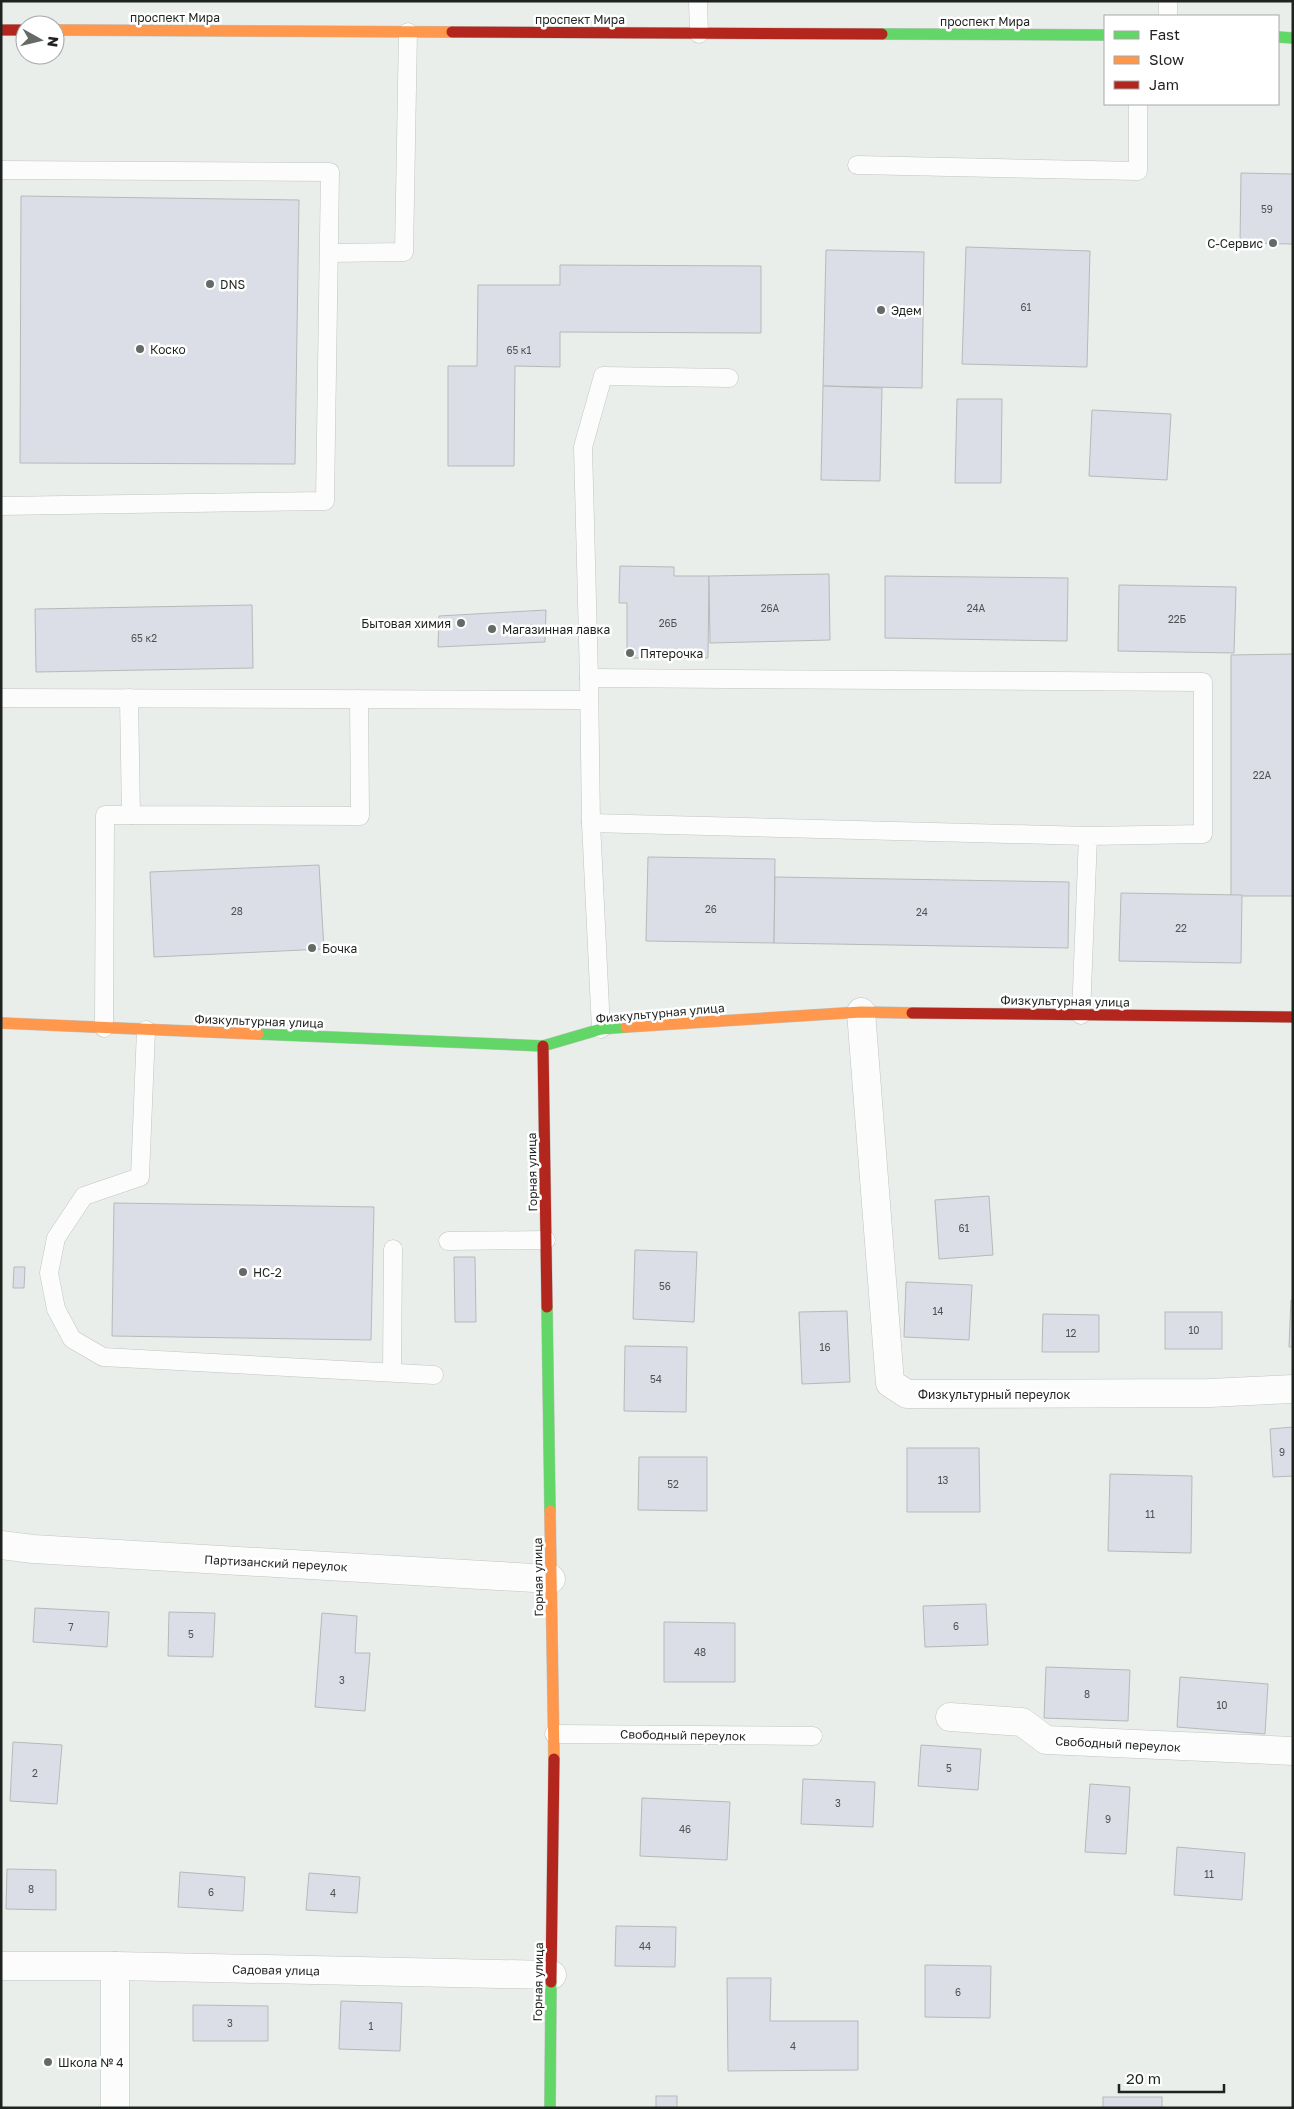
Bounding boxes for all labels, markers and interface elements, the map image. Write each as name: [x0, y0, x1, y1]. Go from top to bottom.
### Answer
street label: проспект Мира: [130, 10, 220, 25]
street label: проспект Мира: [535, 12, 625, 27]
street label: проспект Мира: [940, 14, 1030, 29]
north arrow: [15, 15, 65, 65]
legend: [1104, 15, 1279, 105]
text: Fast: [1149, 25, 1180, 43]
text: N: [44, 35, 63, 48]
text: Slow: [1149, 50, 1184, 68]
text: Jam: [1149, 75, 1179, 93]
house number: 59: [1261, 203, 1273, 215]
place label: С-Сервис: [1207, 236, 1263, 251]
marker: С-Сервис: [1267, 237, 1279, 249]
place label: DNS: [220, 277, 246, 292]
marker: DNS: [204, 278, 216, 290]
house number: 61: [1021, 301, 1032, 313]
place label: Эдем: [891, 303, 922, 318]
marker: Эдем: [875, 304, 887, 316]
place label: Коско: [150, 342, 186, 357]
marker: Коско: [134, 343, 146, 355]
house number: 65 к1: [507, 344, 532, 356]
house number: 26А: [761, 602, 780, 614]
house number: 24А: [967, 602, 986, 614]
house number: 22Б: [1168, 613, 1186, 625]
place label: Бытовая химия: [361, 616, 451, 631]
marker: Бытовая химия: [455, 617, 467, 629]
house number: 26Б: [659, 617, 678, 629]
place label: Магазинная лавка: [502, 622, 610, 637]
marker: Магазинная лавка: [486, 623, 498, 635]
house number: 65 к2: [131, 632, 157, 644]
place label: Пятерочка: [640, 646, 703, 661]
marker: Пятерочка: [624, 647, 636, 659]
house number: 22А: [1253, 769, 1271, 781]
house number: 26: [705, 903, 717, 915]
house number: 28: [231, 905, 243, 917]
house number: 24: [916, 906, 928, 918]
house number: 22: [1175, 922, 1187, 934]
place label: Бочка: [322, 941, 357, 956]
marker: Бочка: [306, 942, 318, 954]
street label: Физкультурная улица: [1000, 992, 1130, 1010]
street label: Физкультурная улица: [595, 1000, 725, 1026]
street label: Физкультурная улица: [194, 1011, 324, 1031]
street label: Горная улица: [524, 1132, 540, 1212]
house number: 61: [959, 1222, 970, 1234]
place label: НС-2: [253, 1265, 282, 1280]
marker: НС-2: [237, 1266, 249, 1278]
house number: 56: [659, 1280, 671, 1292]
house number: 14: [933, 1305, 943, 1317]
house number: 10: [1188, 1324, 1200, 1336]
house number: 12: [1066, 1327, 1077, 1339]
house number: 16: [820, 1341, 830, 1353]
house number: 54: [650, 1373, 662, 1385]
street label: Физкультурный переулок: [918, 1387, 1070, 1402]
house number: 9: [1279, 1446, 1285, 1458]
house number: 13: [938, 1474, 948, 1486]
house number: 52: [667, 1478, 679, 1490]
house number: 11: [1145, 1508, 1155, 1520]
street label: Горная улица: [530, 1537, 546, 1617]
street label: Партизанский переулок: [204, 1552, 348, 1574]
house number: 6: [953, 1620, 959, 1632]
house number: 7: [68, 1621, 74, 1633]
house number: 5: [188, 1628, 194, 1640]
house number: 48: [694, 1646, 706, 1658]
house number: 3: [339, 1674, 345, 1686]
house number: 8: [1084, 1688, 1090, 1700]
house number: 10: [1216, 1699, 1228, 1711]
street label: Свободный переулок: [620, 1726, 746, 1744]
street label: Свободный переулок: [1055, 1733, 1181, 1755]
house number: 5: [946, 1762, 952, 1774]
house number: 2: [32, 1767, 38, 1779]
house number: 3: [835, 1797, 841, 1809]
house number: 9: [1105, 1813, 1111, 1825]
house number: 46: [679, 1823, 691, 1835]
house number: 11: [1204, 1868, 1214, 1880]
house number: 8: [28, 1883, 34, 1895]
house number: 6: [208, 1886, 214, 1898]
house number: 4: [330, 1887, 336, 1899]
house number: 44: [639, 1940, 651, 1952]
street label: Горная улица: [530, 1942, 546, 2022]
street label: Садовая улица: [232, 1962, 320, 1978]
house number: 6: [955, 1986, 961, 1998]
house number: 3: [227, 2017, 233, 2029]
house number: 1: [369, 2020, 374, 2032]
house number: 4: [790, 2040, 796, 2052]
place label: Школа № 4: [58, 2055, 124, 2070]
marker: Школа № 4: [42, 2056, 54, 2068]
scale bar: [1119, 2062, 1224, 2094]
text: 20 m: [1126, 2069, 1161, 2087]

